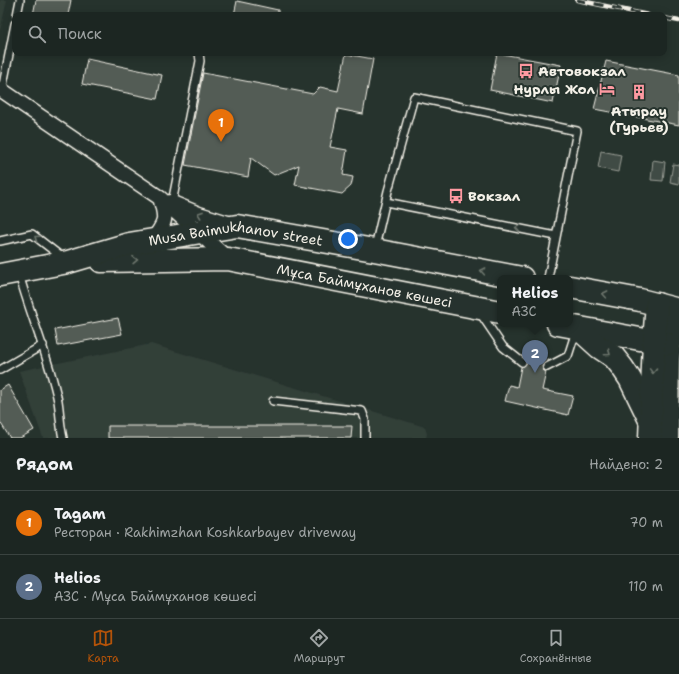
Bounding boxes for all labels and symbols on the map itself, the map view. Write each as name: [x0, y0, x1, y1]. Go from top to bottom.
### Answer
bus stop icon: Автовокзал: [517, 62, 535, 80]
place label: Автовокзал: [538, 62, 626, 80]
place label: Нурлы Жол: [514, 80, 596, 98]
hotel icon: Нурлы Жол: [598, 80, 616, 98]
building icon: Атырау (Гурьев): [630, 83, 648, 101]
place label: Атырау (Гурьев): [609, 102, 669, 136]
pin: 1: [208, 109, 234, 142]
bus stop icon: Вокзал: [447, 187, 465, 205]
place label: Вокзал: [468, 187, 521, 205]
one-way arrow: [196, 210, 203, 218]
street label: Musa Baimukhanov street: [147, 217, 324, 250]
one-way arrow: [515, 225, 521, 233]
your location: [338, 229, 358, 249]
one-way arrow: [35, 236, 42, 243]
one-way arrow: [132, 256, 138, 264]
street label: Мұса Баймұханов көшесі: [275, 260, 454, 311]
one-way arrow: [480, 267, 486, 275]
one-way arrow: [602, 290, 608, 298]
pin: 2: [522, 340, 548, 373]
one-way arrow: [604, 348, 611, 356]
one-way arrow: [648, 368, 657, 374]

